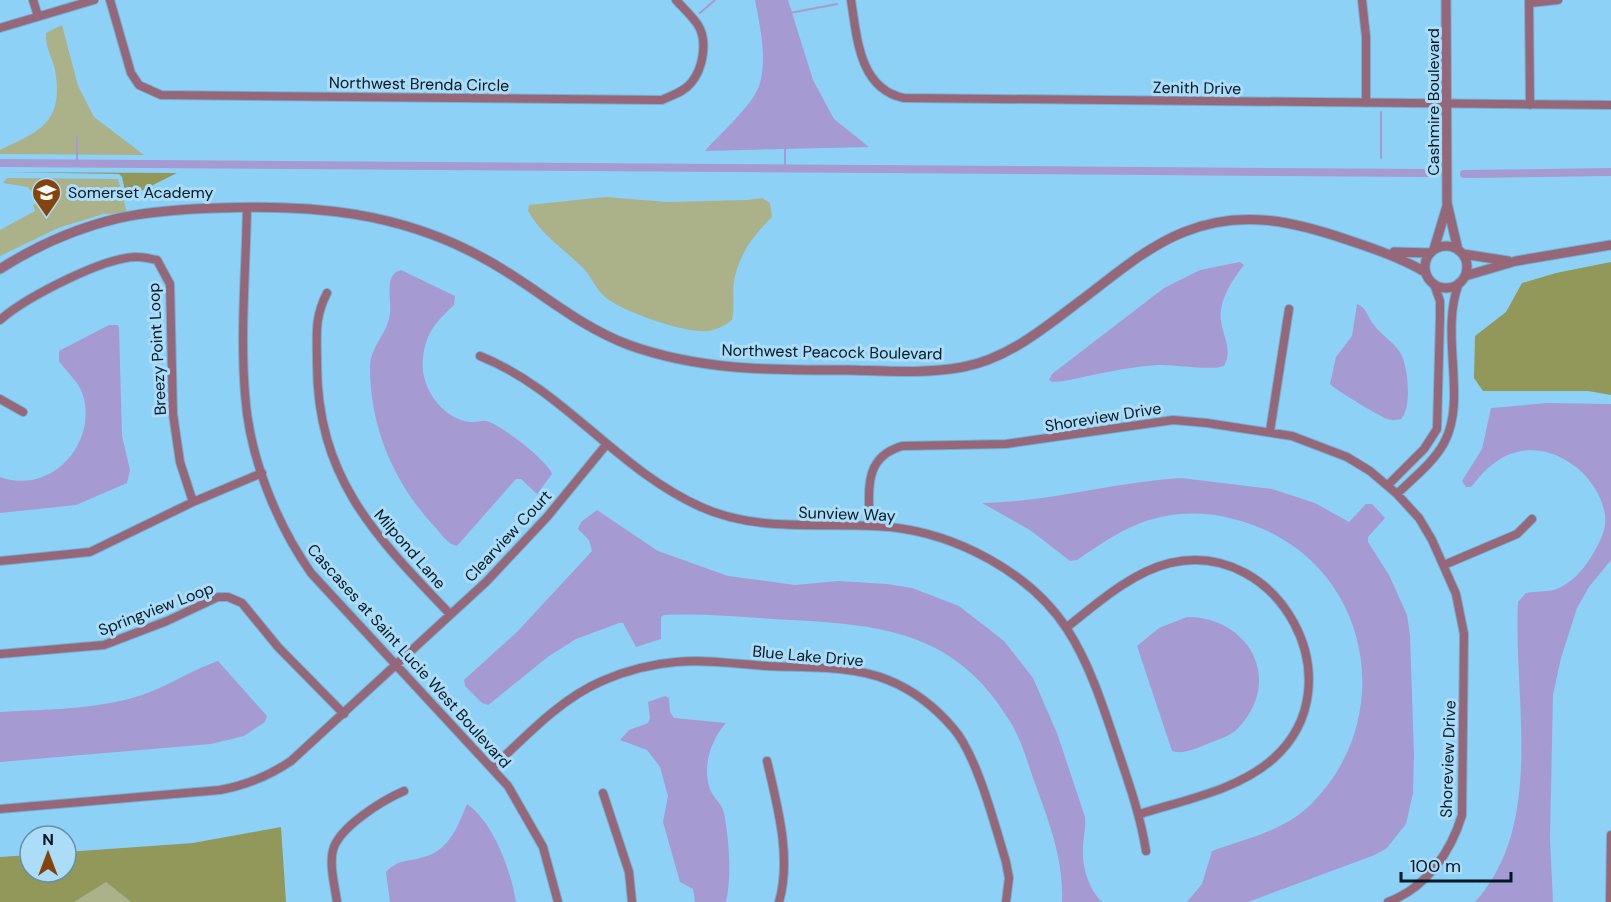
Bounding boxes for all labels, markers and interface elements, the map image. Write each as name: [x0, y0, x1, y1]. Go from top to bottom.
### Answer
street label: Cashmire Boulevard: [1423, 28, 1444, 176]
street label: Northwest Brenda Circle: [329, 72, 509, 96]
street label: Zenith Drive: [1153, 77, 1241, 99]
school or university icon: Somerset Academy: [31, 176, 63, 218]
place label: Somerset Academy: [68, 182, 214, 203]
street label: Breezy Point Loop: [143, 282, 171, 416]
street label: Northwest Peacock Boulevard: [721, 340, 943, 364]
street label: Shoreview Drive: [1043, 397, 1163, 437]
street label: Clearview Court: [460, 485, 556, 587]
street label: Sunview Way: [798, 502, 896, 526]
street label: Milpond Lane: [370, 505, 450, 593]
street label: Cascases at Saint Lucie West Boulevard: [303, 539, 515, 773]
street label: Springview Loop: [95, 577, 217, 641]
street label: Blue Lake Drive: [752, 641, 864, 671]
street label: Shoreview Drive: [1435, 700, 1461, 818]
north arrow: [18, 824, 78, 884]
text: N: [42, 829, 54, 850]
scale bar: [1401, 845, 1510, 883]
text: 100 m: [1410, 854, 1461, 878]

